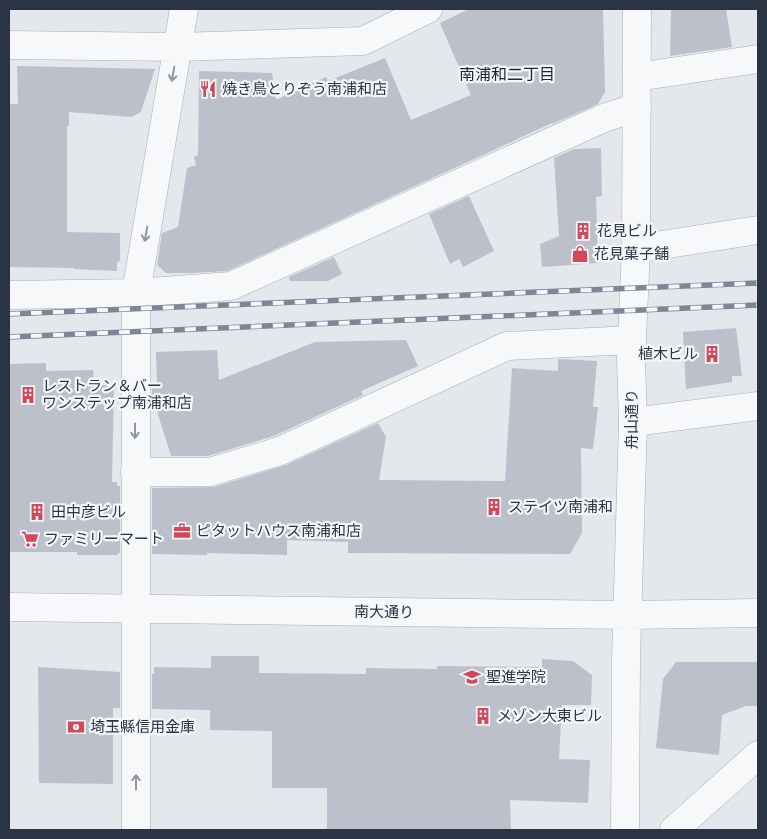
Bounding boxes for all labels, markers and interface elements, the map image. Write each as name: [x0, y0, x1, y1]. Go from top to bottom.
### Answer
district label: 南浦和二丁目: [459, 65, 555, 83]
one-way arrow: [168, 66, 178, 82]
restaurant icon: 焼き鳥とりぞう南浦和店: [198, 79, 218, 99]
place label: 焼き鳥とりぞう南浦和店: [222, 80, 387, 97]
building icon: 花見ビル: [573, 221, 593, 241]
place label: 花見ビル: [597, 222, 657, 239]
one-way arrow: [140, 226, 150, 242]
shop icon: 花見菓子舗: [570, 244, 590, 264]
place label: 花見菓子舗: [594, 245, 669, 262]
building icon: 植木ビル: [702, 344, 722, 364]
place label: 植木ビル: [638, 345, 698, 362]
place label: レストラン＆バー ワンステップ南浦和店: [42, 377, 192, 411]
building icon: レストラン＆バー ワンステップ南浦和店: [18, 385, 38, 405]
street label: 舟山通り: [623, 389, 640, 449]
one-way arrow: [130, 422, 140, 439]
building icon: ステイツ南浦和: [484, 497, 504, 517]
place label: ステイツ南浦和: [508, 498, 613, 515]
building icon: 田中彦ビル: [27, 502, 47, 522]
place label: 田中彦ビル: [51, 503, 126, 520]
office icon: ピタットハウス南浦和店: [172, 521, 192, 541]
place label: ピタットハウス南浦和店: [196, 522, 361, 539]
supermarket icon: ファミリーマート: [20, 529, 40, 549]
place label: ファミリーマート: [44, 530, 164, 547]
street label: 南大通り: [354, 602, 414, 621]
school or university icon: 聖進学院: [462, 667, 482, 687]
place label: 聖進学院: [486, 668, 546, 685]
building icon: メゾン大東ビル: [473, 706, 493, 726]
place label: メゾン大東ビル: [497, 707, 602, 724]
bank icon: 埼玉縣信用金庫: [66, 717, 86, 737]
place label: 埼玉縣信用金庫: [90, 718, 195, 735]
one-way arrow: [131, 774, 141, 790]

